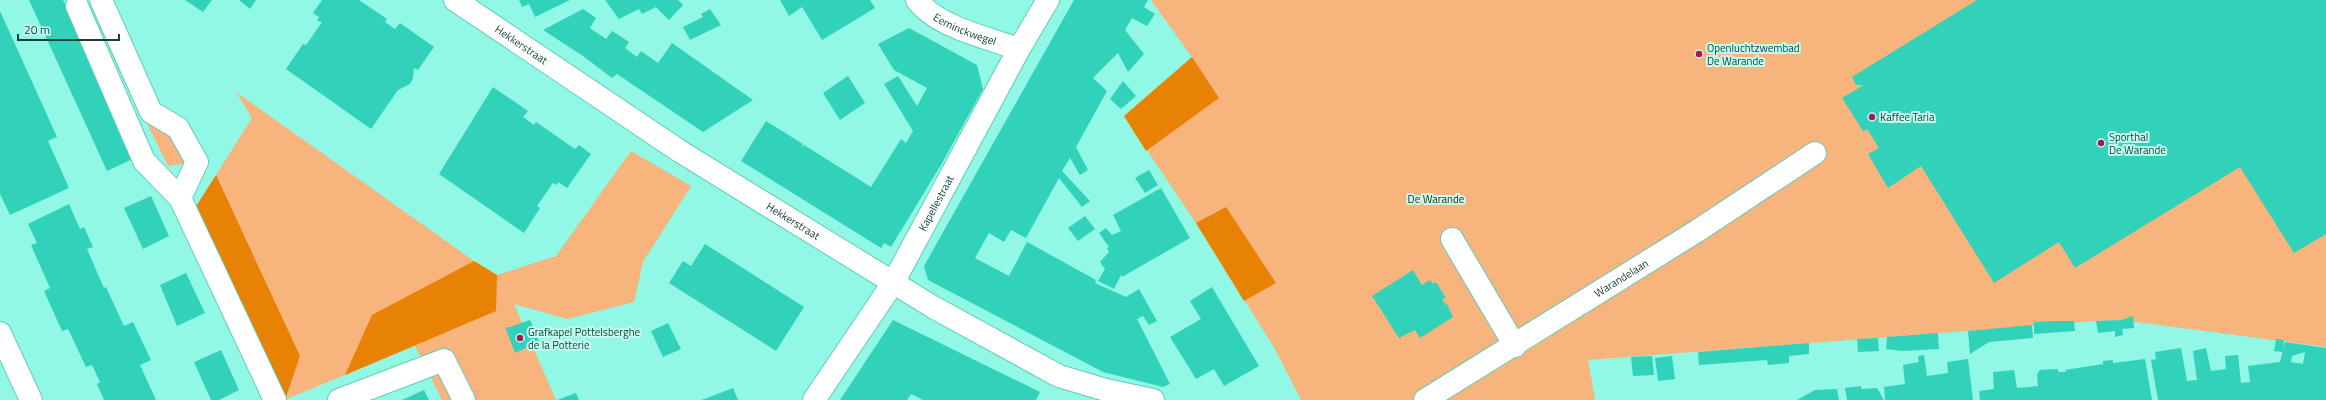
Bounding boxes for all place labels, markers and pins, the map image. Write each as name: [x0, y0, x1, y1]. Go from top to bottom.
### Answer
place label: Openluchtzwembad De Warande: [1707, 40, 1800, 69]
marker: Openluchtzwembad De Warande: [1694, 49, 1704, 59]
place label: Kaffee Taria: [1880, 109, 1935, 125]
marker: Kaffee Taria: [1867, 112, 1877, 122]
place label: Sporthal De Warande: [2109, 129, 2166, 158]
marker: Sporthal De Warande: [2096, 138, 2106, 148]
place label: Grafkapel Pottelsberghe de la Potterie: [528, 324, 641, 353]
marker: Grafkapel Pottelsberghe de la Potterie: [515, 333, 525, 343]

